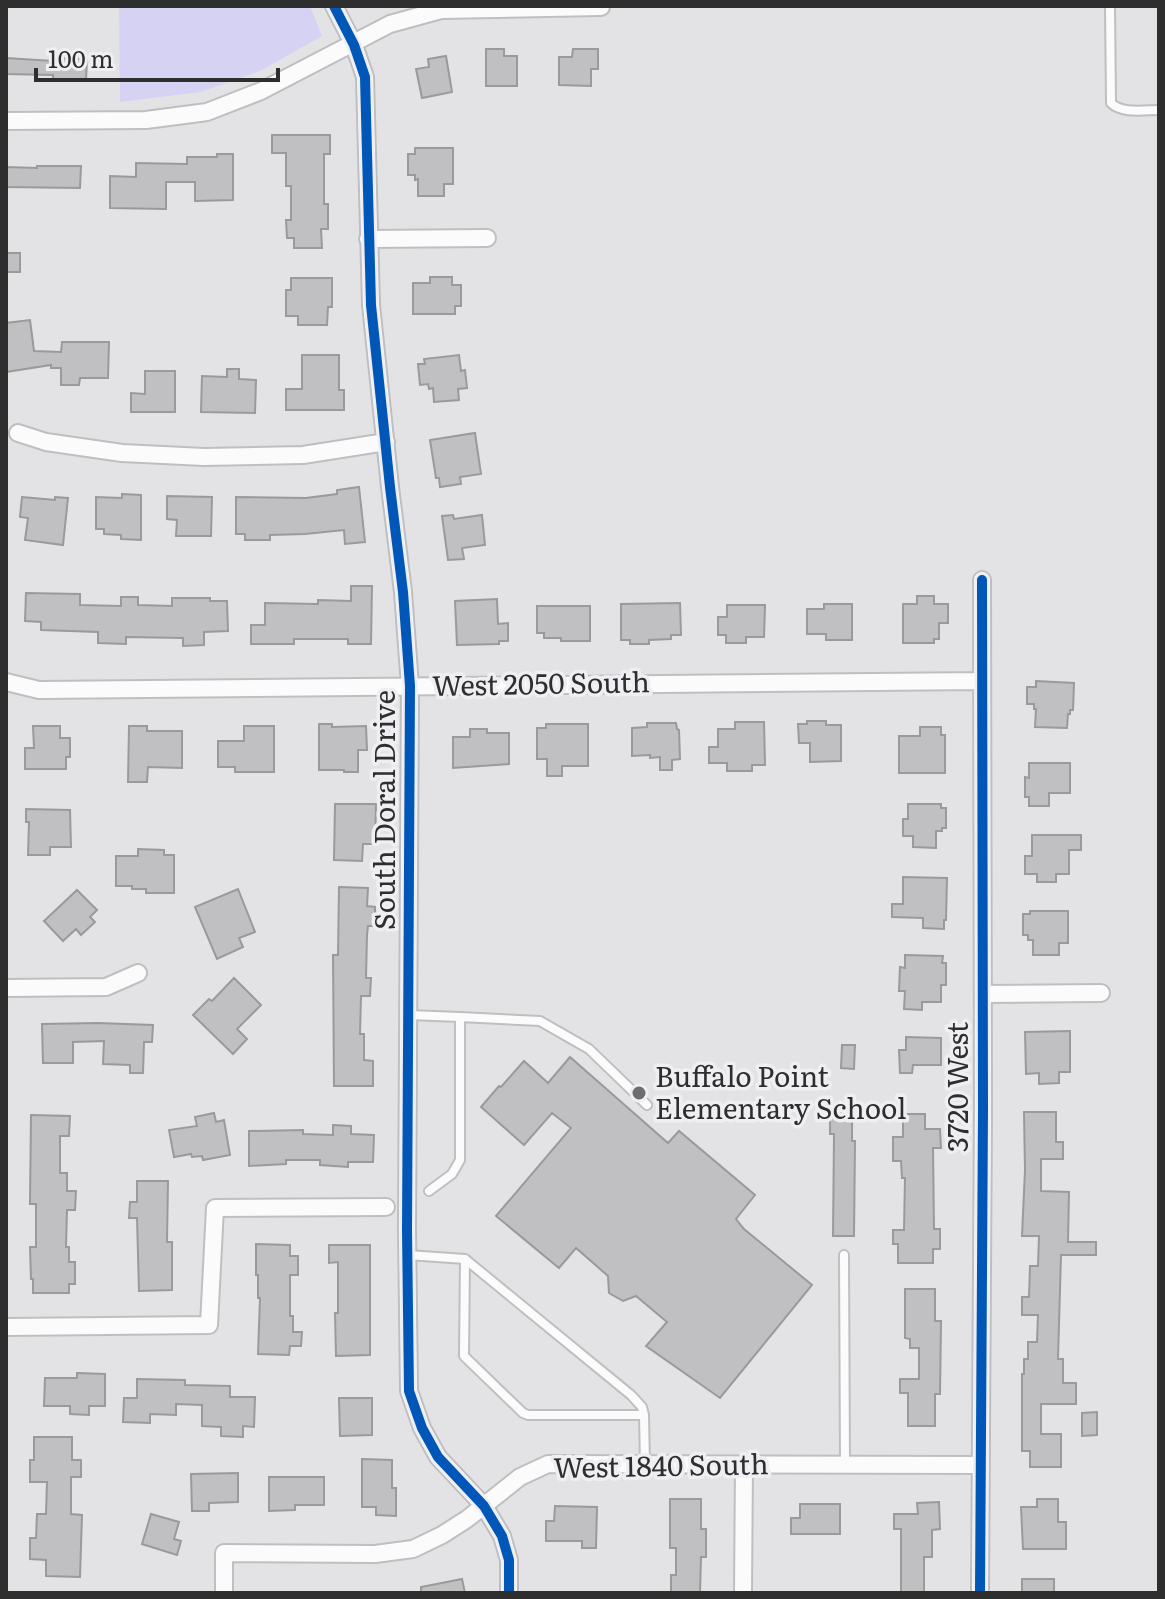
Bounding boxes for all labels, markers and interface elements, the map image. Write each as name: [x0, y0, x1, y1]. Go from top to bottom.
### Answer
scale bar: [36, 32, 278, 82]
text: 100 m: [48, 40, 114, 75]
street label: West 2050 South: [432, 659, 650, 705]
street label: South Doral Drive: [362, 690, 404, 930]
street label: 3720 West: [935, 1021, 977, 1152]
place label: Buffalo Point Elementary School: [655, 1054, 906, 1128]
marker: Buffalo Point Elementary School: [630, 1084, 648, 1102]
street label: West 1840 South: [553, 1441, 769, 1487]

